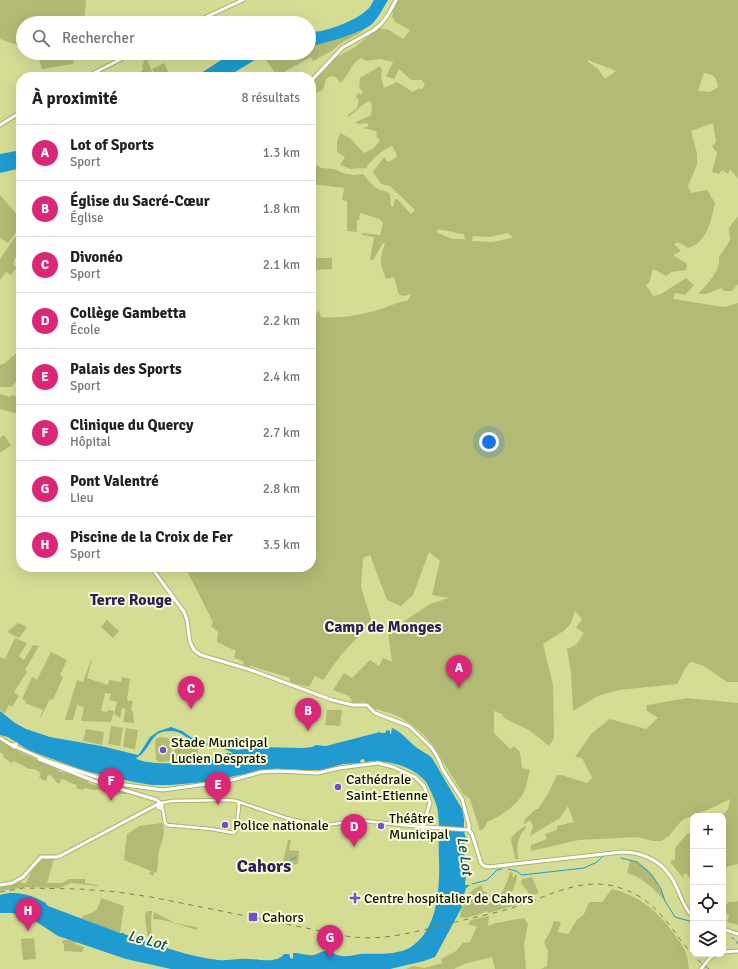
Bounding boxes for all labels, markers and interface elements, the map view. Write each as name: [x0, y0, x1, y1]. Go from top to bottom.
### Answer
search box: [16, 16, 316, 60]
icon: search: [30, 27, 52, 49]
text: Rechercher: [62, 29, 135, 47]
text: À proximité: [32, 88, 118, 109]
text: 8 résultats: [241, 90, 300, 106]
text: Lot of Sports: [70, 136, 154, 154]
text: A: [41, 145, 49, 161]
text: 1.3 km: [263, 145, 300, 161]
text: Sport: [70, 154, 100, 170]
text: Église du Sacré-Cœur: [70, 192, 210, 210]
text: B: [41, 201, 49, 217]
text: 1.8 km: [263, 201, 300, 217]
text: Église: [70, 210, 104, 226]
text: Divonéo: [70, 248, 123, 266]
text: C: [41, 257, 49, 273]
text: 2.1 km: [263, 257, 300, 273]
text: Sport: [70, 266, 100, 282]
text: Collège Gambetta: [70, 304, 186, 322]
text: D: [41, 313, 49, 329]
text: 2.2 km: [263, 313, 300, 329]
text: École: [70, 322, 100, 338]
text: Palais des Sports: [70, 360, 182, 378]
text: E: [41, 369, 49, 385]
text: 2.4 km: [263, 369, 300, 385]
text: Sport: [70, 378, 100, 394]
text: Clinique du Quercy: [70, 416, 193, 434]
text: F: [42, 425, 48, 441]
text: 2.7 km: [263, 425, 300, 441]
your location: [479, 432, 499, 452]
text: Hôpital: [70, 434, 111, 450]
text: Pont Valentré: [70, 472, 159, 490]
text: G: [41, 481, 49, 497]
text: 2.8 km: [263, 481, 300, 497]
text: Lieu: [70, 490, 94, 506]
text: Piscine de la Croix de Fer: [70, 528, 233, 546]
text: H: [41, 537, 49, 553]
text: 3.5 km: [263, 537, 300, 553]
text: Sport: [70, 546, 100, 562]
district label: Terre Rouge: [90, 590, 172, 610]
district label: Camp de Monges: [324, 617, 442, 637]
pin: A: [446, 655, 472, 688]
pin: C: [178, 676, 204, 709]
pin: B: [295, 698, 321, 731]
place label: Stade Municipal Lucien Desprats: [171, 734, 268, 767]
marker: Stade Municipal Lucien Desprats: [158, 745, 168, 755]
pin: F: [98, 768, 124, 801]
place label: Cathédrale Saint-Etienne: [346, 771, 428, 804]
pin: E: [205, 772, 231, 805]
marker: Cathédrale Saint-Etienne: [333, 782, 343, 792]
place label: Théâtre Municipal: [389, 810, 449, 843]
map controls: [690, 813, 726, 957]
button: +: [690, 813, 726, 849]
pin: D: [341, 814, 367, 847]
place label: Police nationale: [233, 817, 329, 834]
marker: Police nationale: [220, 820, 230, 830]
marker: Théâtre Municipal: [376, 821, 386, 831]
water label: Le Lot: [453, 836, 477, 878]
button: −: [690, 849, 726, 885]
district label: Cahors: [237, 855, 291, 877]
button: locate: [690, 885, 726, 921]
place label: Centre hospitalier de Cahors: [364, 890, 533, 907]
marker: Centre hospitalier de Cahors: [349, 892, 361, 904]
pin: H: [15, 898, 41, 931]
place label: Cahors: [262, 909, 304, 926]
marker: Cahors: [247, 911, 259, 923]
button: layers: [690, 921, 726, 957]
pin: G: [317, 925, 343, 958]
water label: Le Lot: [126, 926, 170, 954]

